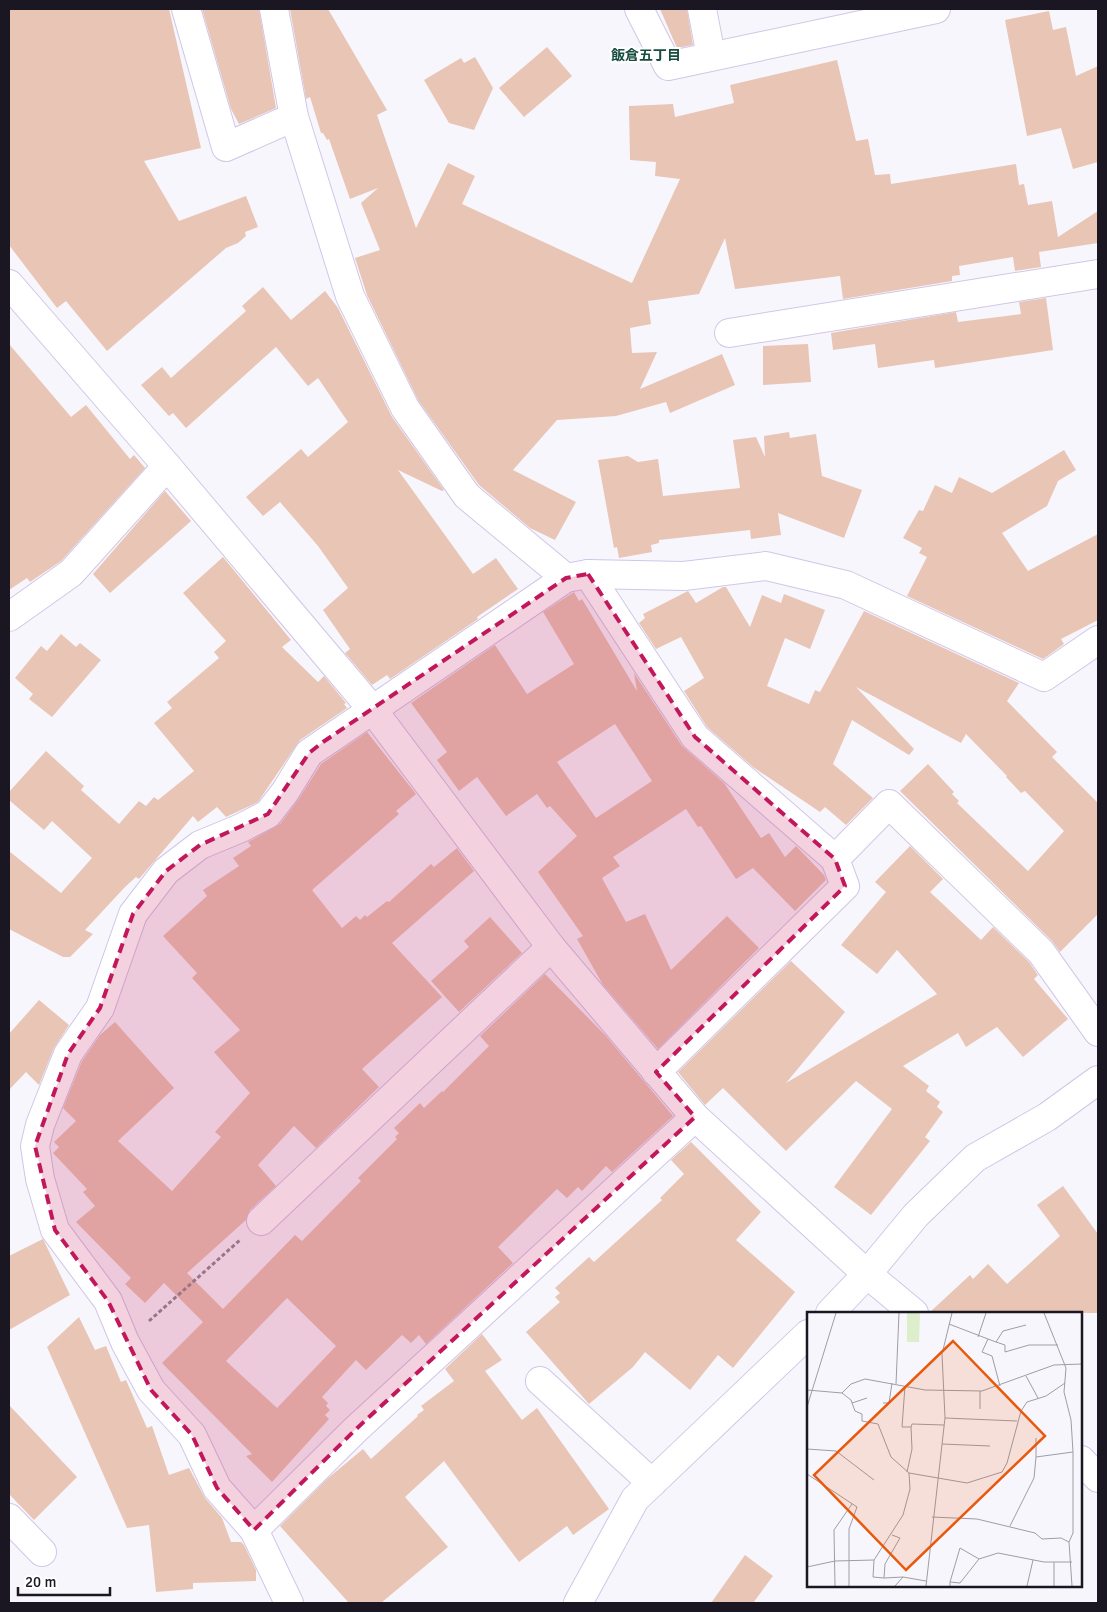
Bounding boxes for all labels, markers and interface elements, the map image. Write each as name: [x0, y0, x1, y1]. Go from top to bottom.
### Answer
district label: 飯倉五丁目: [611, 47, 681, 64]
inset map: [807, 1312, 1082, 1587]
scale bar: [18, 1564, 110, 1596]
text: 20 m: [25, 1573, 56, 1591]

